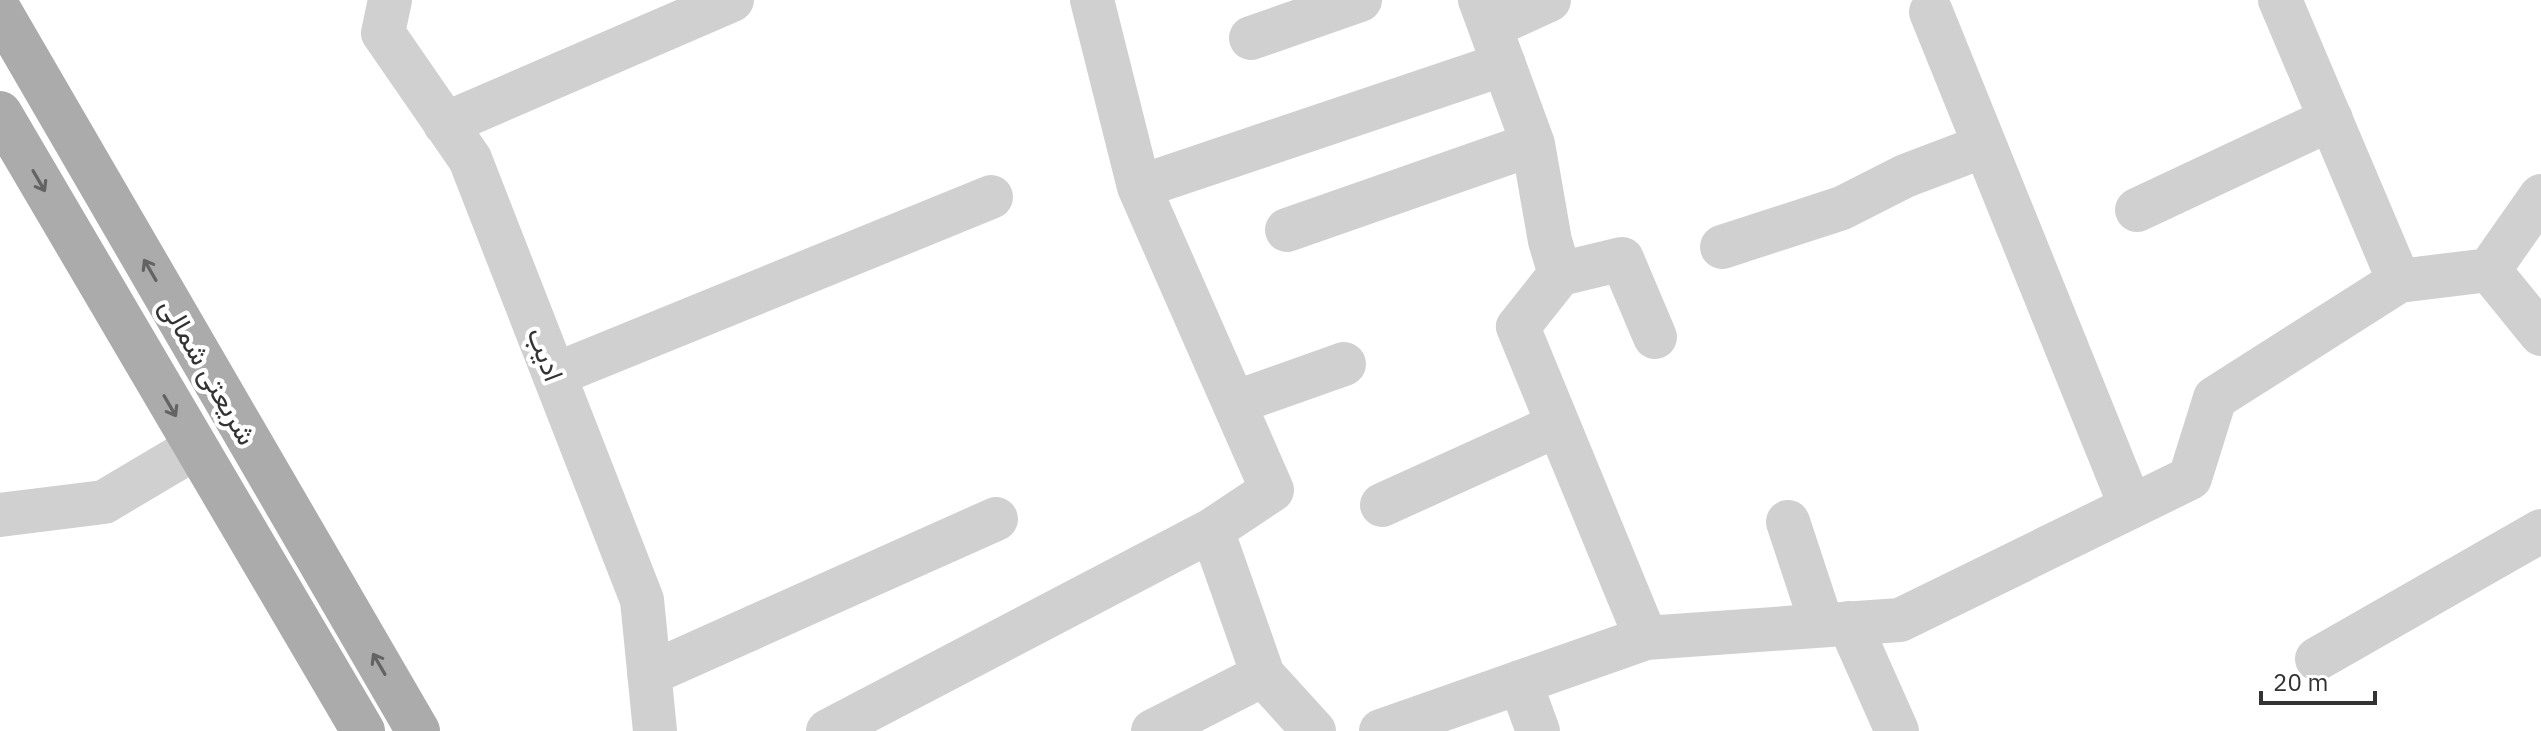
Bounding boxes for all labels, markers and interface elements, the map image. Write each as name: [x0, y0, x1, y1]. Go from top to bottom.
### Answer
one-way arrow: [31, 169, 47, 192]
one-way arrow: [142, 258, 157, 282]
street label: شریعتی شمالی: [152, 291, 266, 451]
street label: ادیب: [519, 322, 573, 386]
one-way arrow: [163, 393, 178, 417]
one-way arrow: [371, 653, 387, 676]
scale bar: [2261, 655, 2375, 705]
text: 20 m: [2273, 666, 2328, 698]

